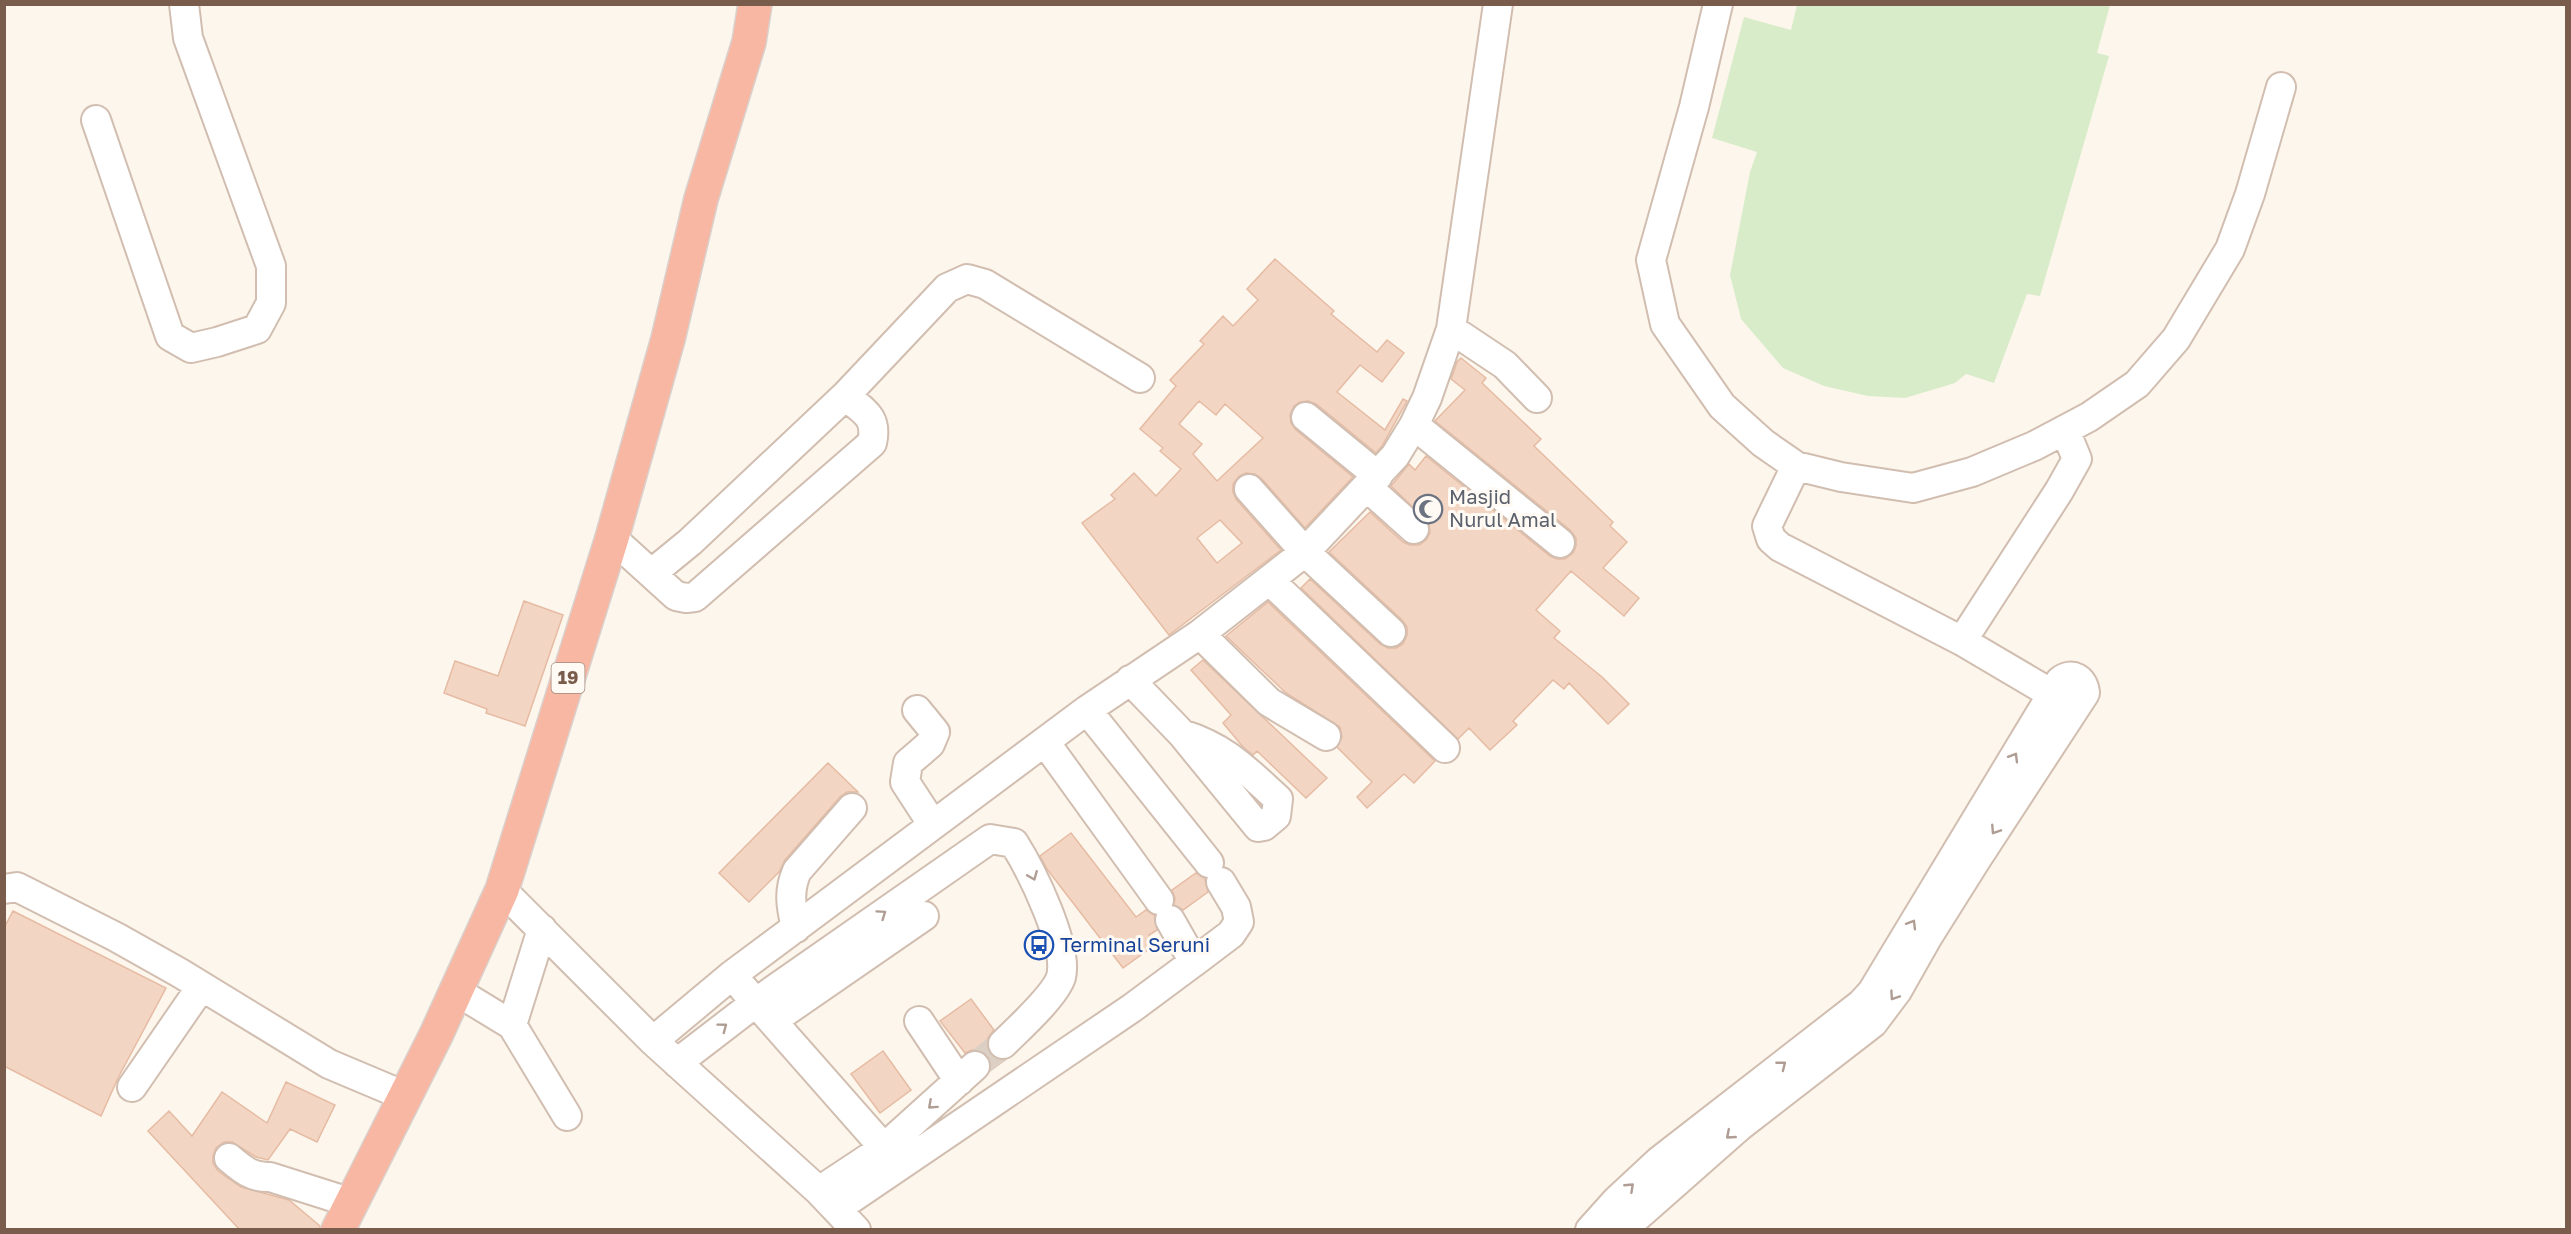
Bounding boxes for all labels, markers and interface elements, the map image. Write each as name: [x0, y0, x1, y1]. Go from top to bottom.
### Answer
place label: Masjid Nurul Amal: [1449, 484, 1556, 531]
mosque icon: Masjid Nurul Amal: [1412, 493, 1444, 525]
road number: 19: [552, 663, 584, 693]
one-way arrow: [2006, 753, 2017, 764]
one-way arrow: [1991, 824, 2003, 834]
one-way arrow: [1026, 870, 1038, 881]
one-way arrow: [876, 910, 887, 921]
one-way arrow: [1905, 920, 1917, 930]
bus stop icon: Terminal Seruni: [1023, 929, 1055, 961]
place label: Terminal Seruni: [1060, 932, 1210, 956]
one-way arrow: [1889, 990, 1901, 1000]
one-way arrow: [717, 1023, 728, 1034]
one-way arrow: [1775, 1061, 1786, 1072]
one-way arrow: [928, 1098, 939, 1109]
one-way arrow: [1726, 1128, 1737, 1139]
one-way arrow: [1624, 1183, 1634, 1194]

